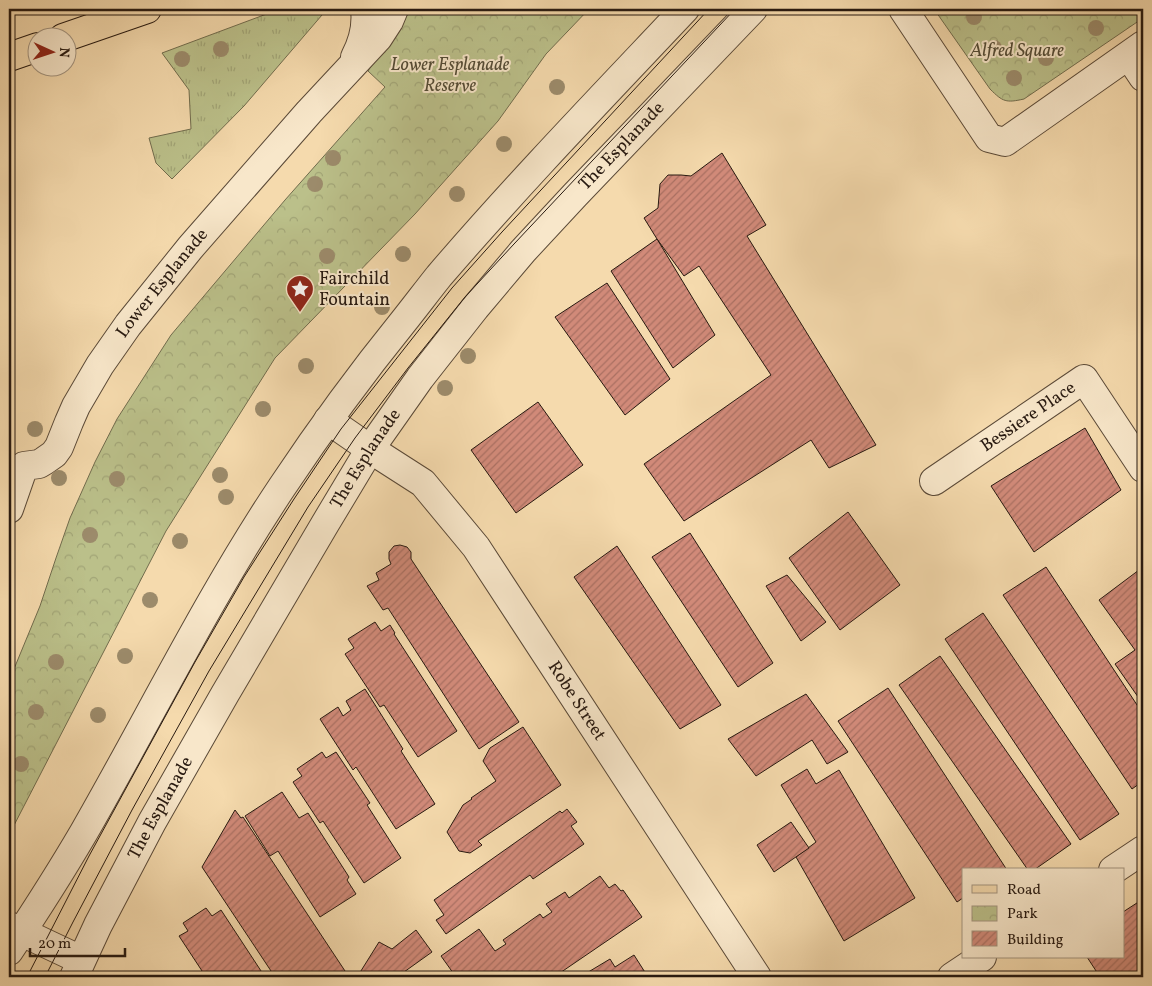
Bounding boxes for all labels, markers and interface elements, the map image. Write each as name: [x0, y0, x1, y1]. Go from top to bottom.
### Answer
north arrow: [28, 28, 78, 78]
park label: Alfred Square: [969, 39, 1064, 64]
text: N: [54, 47, 73, 58]
park label: Lower Esplanade Reserve: [391, 53, 510, 99]
street label: The Esplanade: [573, 96, 670, 196]
street label: Lower Esplanade: [110, 223, 214, 343]
place label: Fairchild Fountain: [319, 267, 390, 313]
place icon: Fairchild Fountain: [285, 274, 315, 313]
street label: Bessiere Place: [976, 376, 1081, 458]
street label: The Esplanade: [324, 404, 407, 514]
street label: Robe Street: [541, 656, 612, 746]
street label: The Esplanade: [122, 752, 199, 864]
legend: [962, 868, 1124, 958]
text: Road: [1007, 880, 1041, 901]
text: Park: [1007, 904, 1038, 925]
scale bar: [30, 926, 125, 958]
text: Building: [1007, 930, 1064, 951]
text: 20 m: [38, 934, 71, 955]

